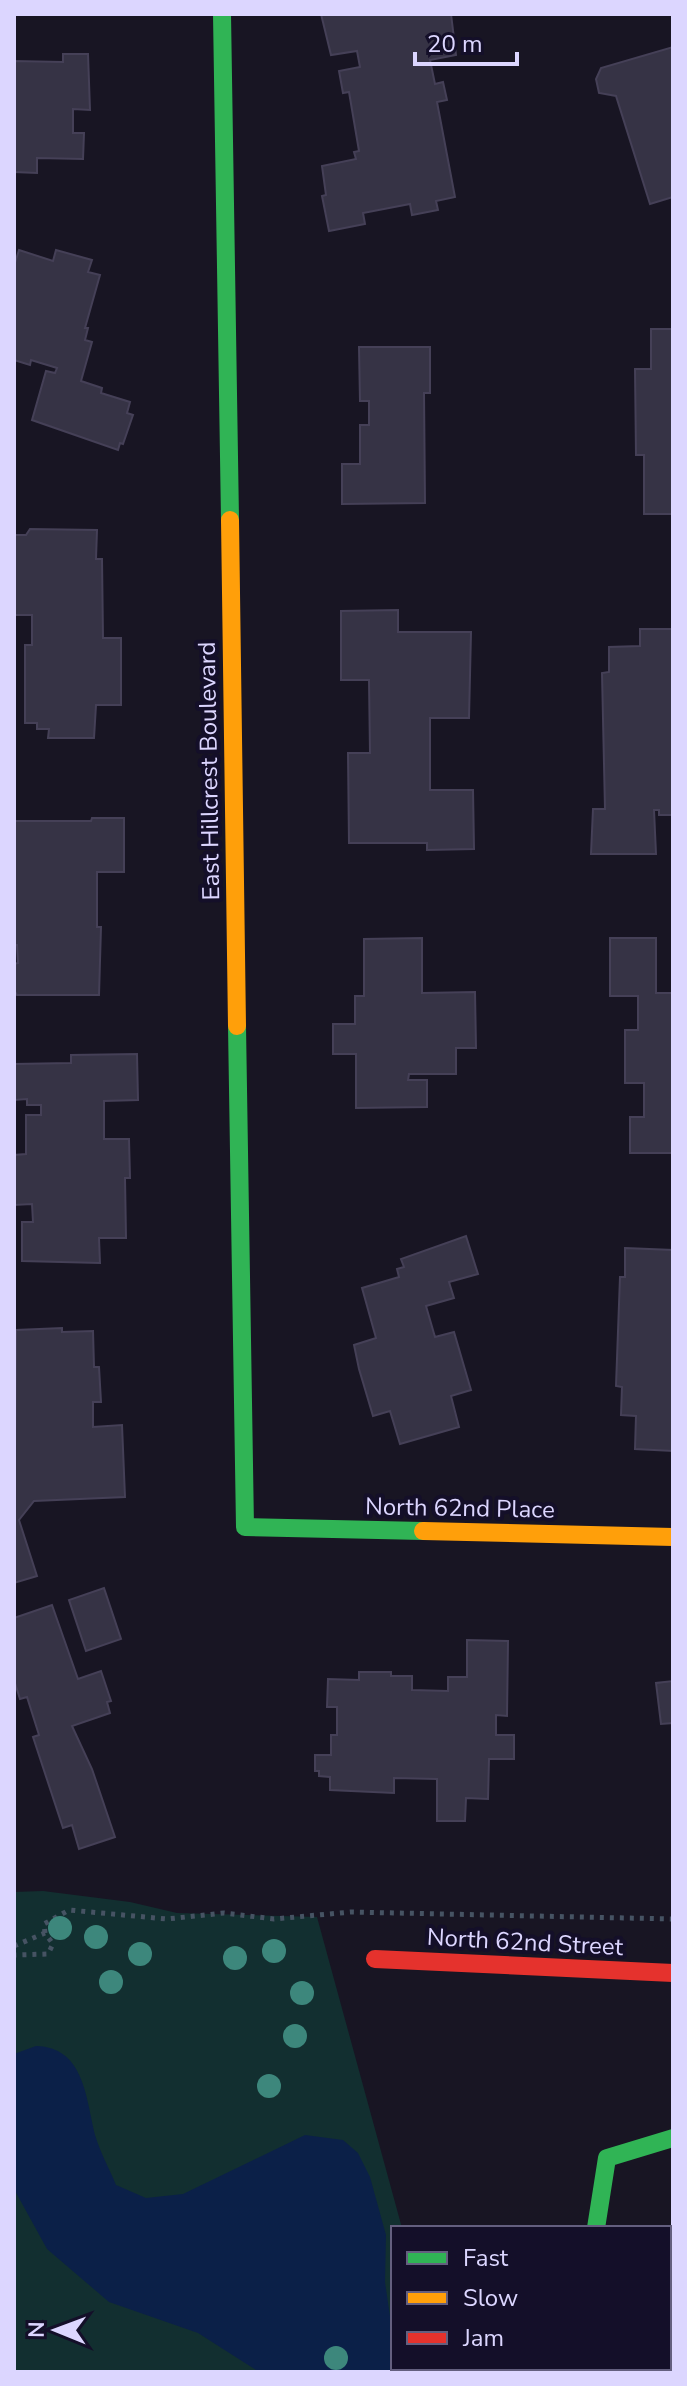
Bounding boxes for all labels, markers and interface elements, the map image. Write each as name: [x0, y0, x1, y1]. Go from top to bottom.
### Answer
scale bar: [415, 16, 517, 66]
text: 20 m: [427, 28, 483, 60]
street label: East Hillcrest Boulevard: [191, 641, 227, 901]
street label: North 62nd Place: [365, 1490, 555, 1526]
street label: North 62nd Street: [426, 1921, 625, 1963]
legend: [391, 2226, 671, 2370]
text: Fast: [463, 2242, 509, 2274]
text: Slow: [463, 2282, 518, 2314]
north arrow: [16, 2290, 96, 2370]
text: N: [22, 2321, 52, 2338]
text: Jam: [462, 2322, 504, 2354]

